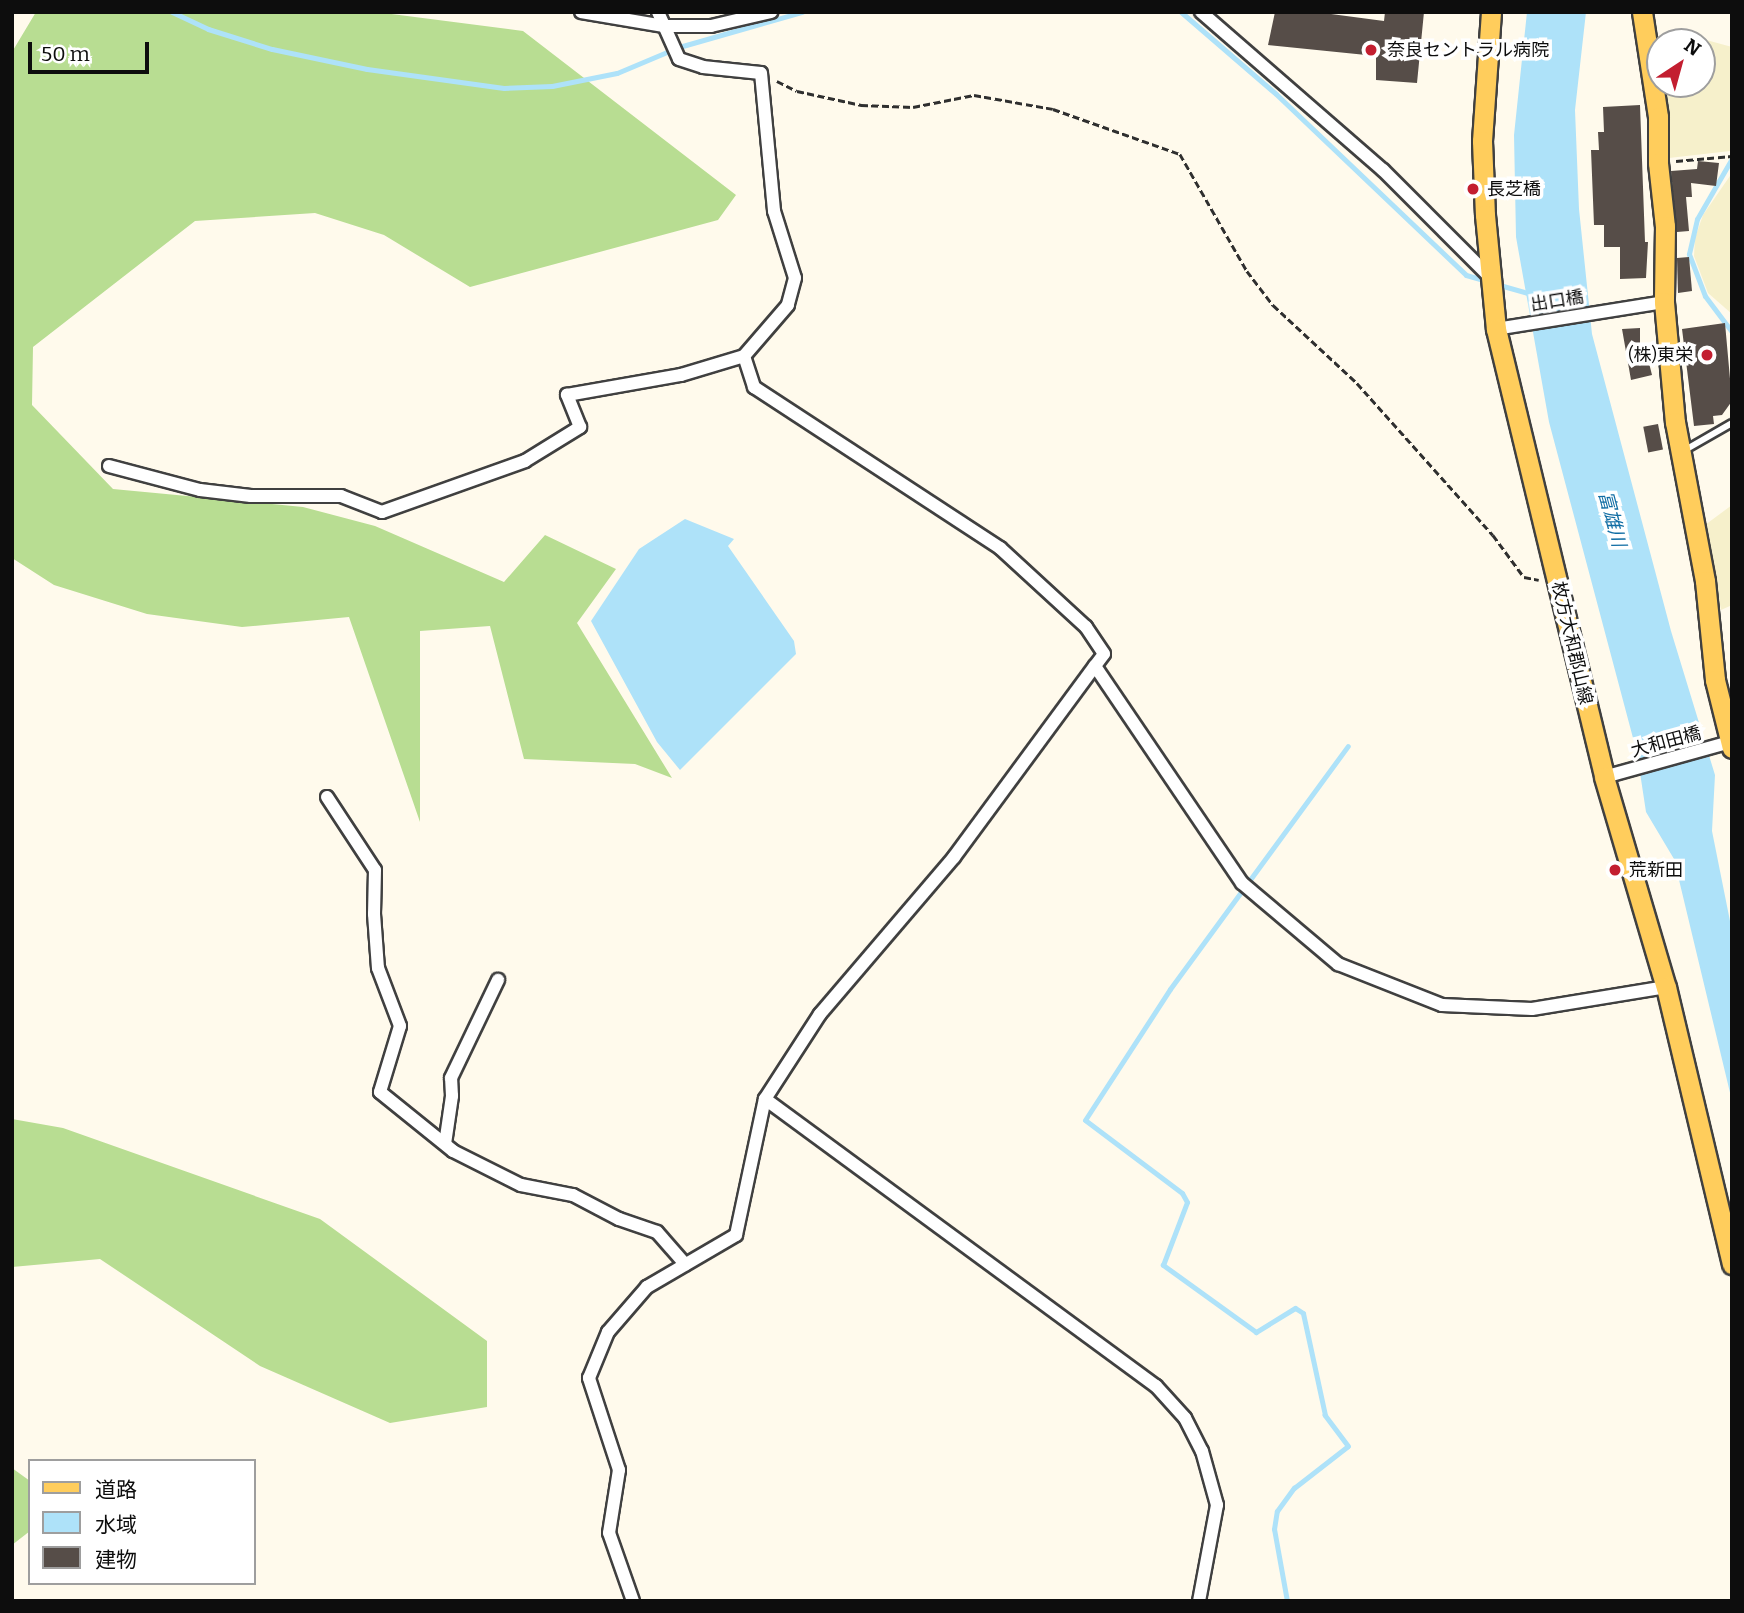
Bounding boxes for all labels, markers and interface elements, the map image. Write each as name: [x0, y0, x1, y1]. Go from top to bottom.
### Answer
scale bar: [32, 28, 152, 72]
north arrow: [1646, 28, 1716, 98]
text: N: [1680, 34, 1705, 61]
place label: 奈良セントラル病院: [1387, 39, 1549, 61]
marker: 奈良セントラル病院: [1361, 40, 1381, 60]
text: 50 m: [41, 41, 90, 67]
place label: 長芝橋: [1487, 178, 1541, 200]
marker: 長芝橋: [1465, 181, 1481, 197]
street label: 出口橋: [1529, 286, 1585, 316]
place label: (株)東栄: [1628, 344, 1693, 366]
marker: (株)東栄: [1699, 347, 1715, 363]
water label: 富雄川: [1594, 489, 1630, 549]
street label: 枚方大和郡山線: [1547, 579, 1597, 707]
street label: 大和田橋: [1628, 722, 1704, 762]
place label: 荒新田: [1629, 859, 1683, 881]
marker: 荒新田: [1607, 862, 1623, 878]
legend: [28, 1459, 256, 1585]
text: 道路: [95, 1477, 137, 1503]
text: 水域: [95, 1512, 137, 1538]
text: 建物: [95, 1547, 137, 1573]

